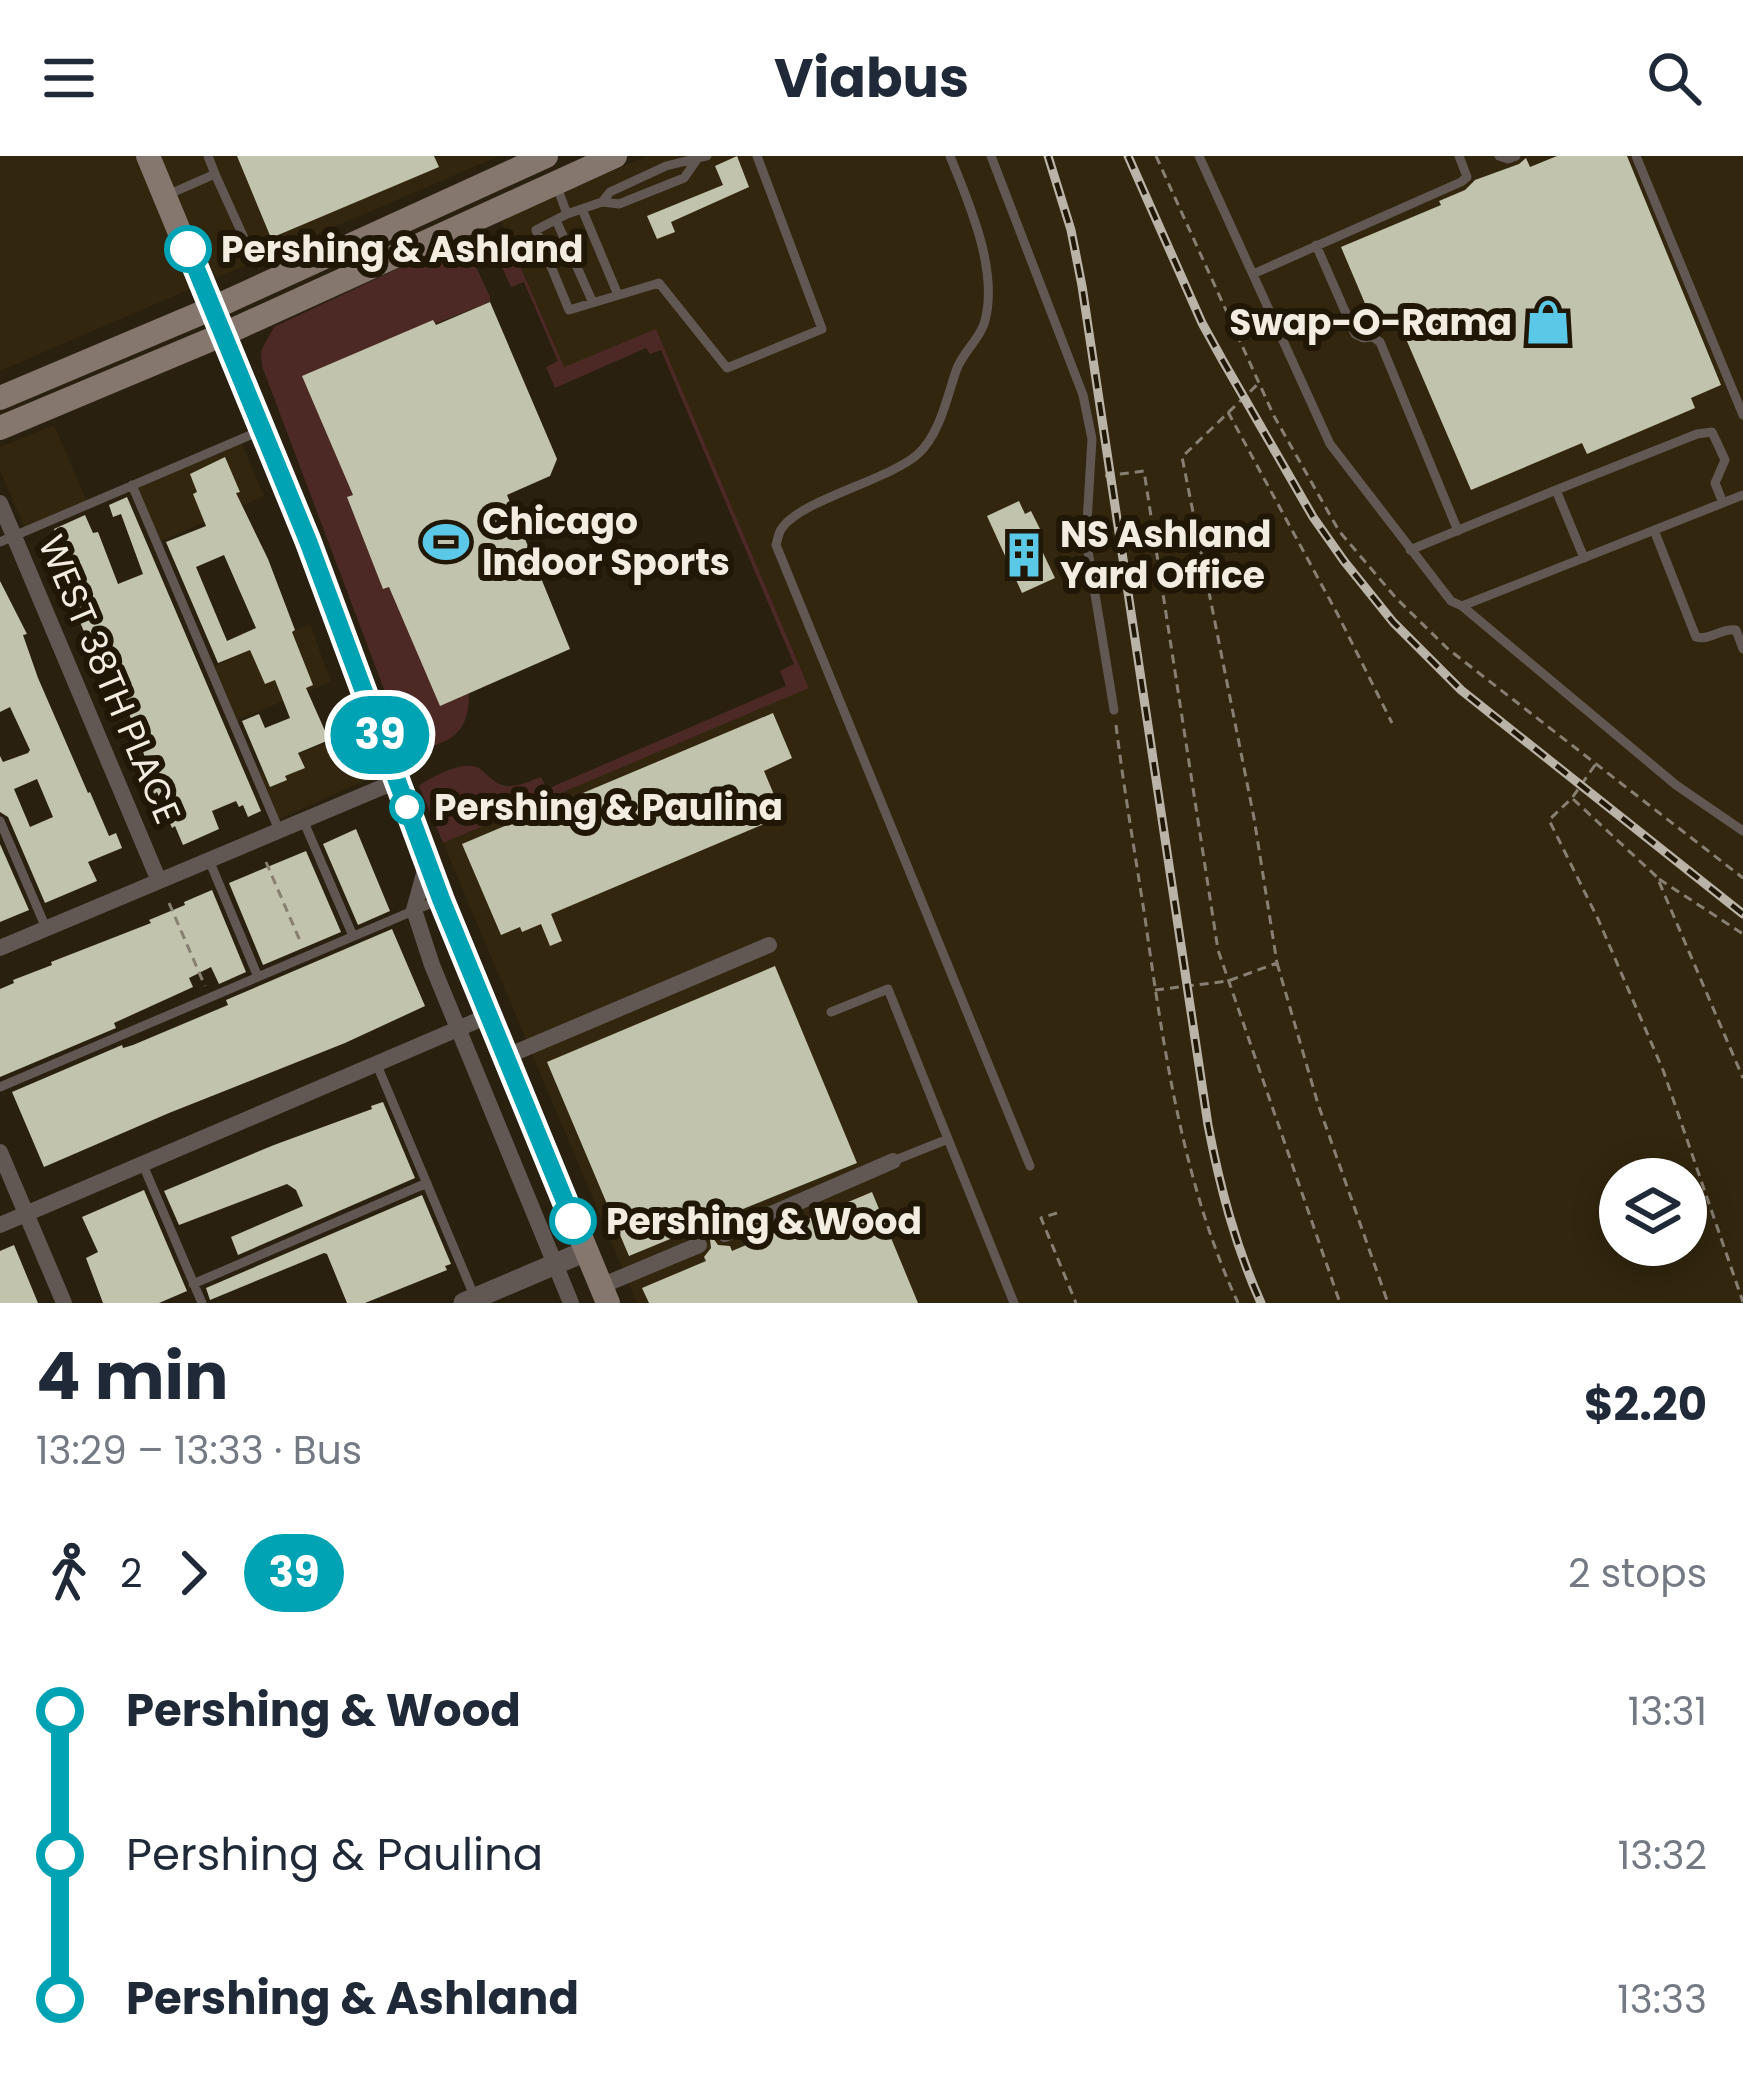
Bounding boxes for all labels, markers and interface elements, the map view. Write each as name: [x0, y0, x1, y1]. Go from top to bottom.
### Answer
text: Viabus: [774, 40, 969, 116]
icon: menu: [36, 45, 102, 111]
icon: search: [1641, 45, 1707, 111]
place label: Pershing & Ashland: [221, 224, 583, 275]
marker: Pershing & Ashland: [166, 227, 210, 271]
place label: Swap-O-Rama: [1229, 297, 1512, 348]
shop icon: Swap-O-Rama: [1523, 297, 1573, 347]
place label: Chicago Indoor Sports: [482, 496, 730, 588]
place label: NS Ashland Yard Office: [1060, 509, 1272, 601]
sports icon: Chicago Indoor Sports: [421, 517, 471, 567]
street label: WEST 38TH PLACE: [26, 527, 193, 831]
building icon: NS Ashland Yard Office: [999, 530, 1049, 580]
line badge: 39: [326, 696, 434, 774]
text: 39: [354, 705, 406, 764]
place label: Pershing & Paulina: [434, 782, 783, 833]
marker: Pershing & Paulina: [391, 791, 423, 823]
map controls: [1599, 1158, 1707, 1266]
button: layers: [1599, 1158, 1707, 1266]
place label: Pershing & Wood: [606, 1196, 922, 1247]
marker: Pershing & Wood: [551, 1199, 595, 1243]
text: 4 min: [36, 1330, 229, 1422]
text: $2.20: [1584, 1373, 1707, 1436]
text: 13:29 – 13:33 · Bus: [36, 1423, 362, 1478]
icon: walk: [36, 1540, 102, 1606]
icon: forward: [160, 1540, 226, 1606]
text: 39: [268, 1543, 320, 1602]
text: 2: [120, 1546, 142, 1601]
text: 2 stops: [1568, 1546, 1707, 1601]
text: Pershing & Wood: [126, 1679, 521, 1742]
text: 13:31: [1628, 1684, 1707, 1739]
text: Pershing & Paulina: [126, 1823, 543, 1886]
text: 13:32: [1618, 1828, 1707, 1883]
text: Pershing & Ashland: [126, 1967, 579, 2030]
text: 13:33: [1617, 1972, 1707, 2027]

